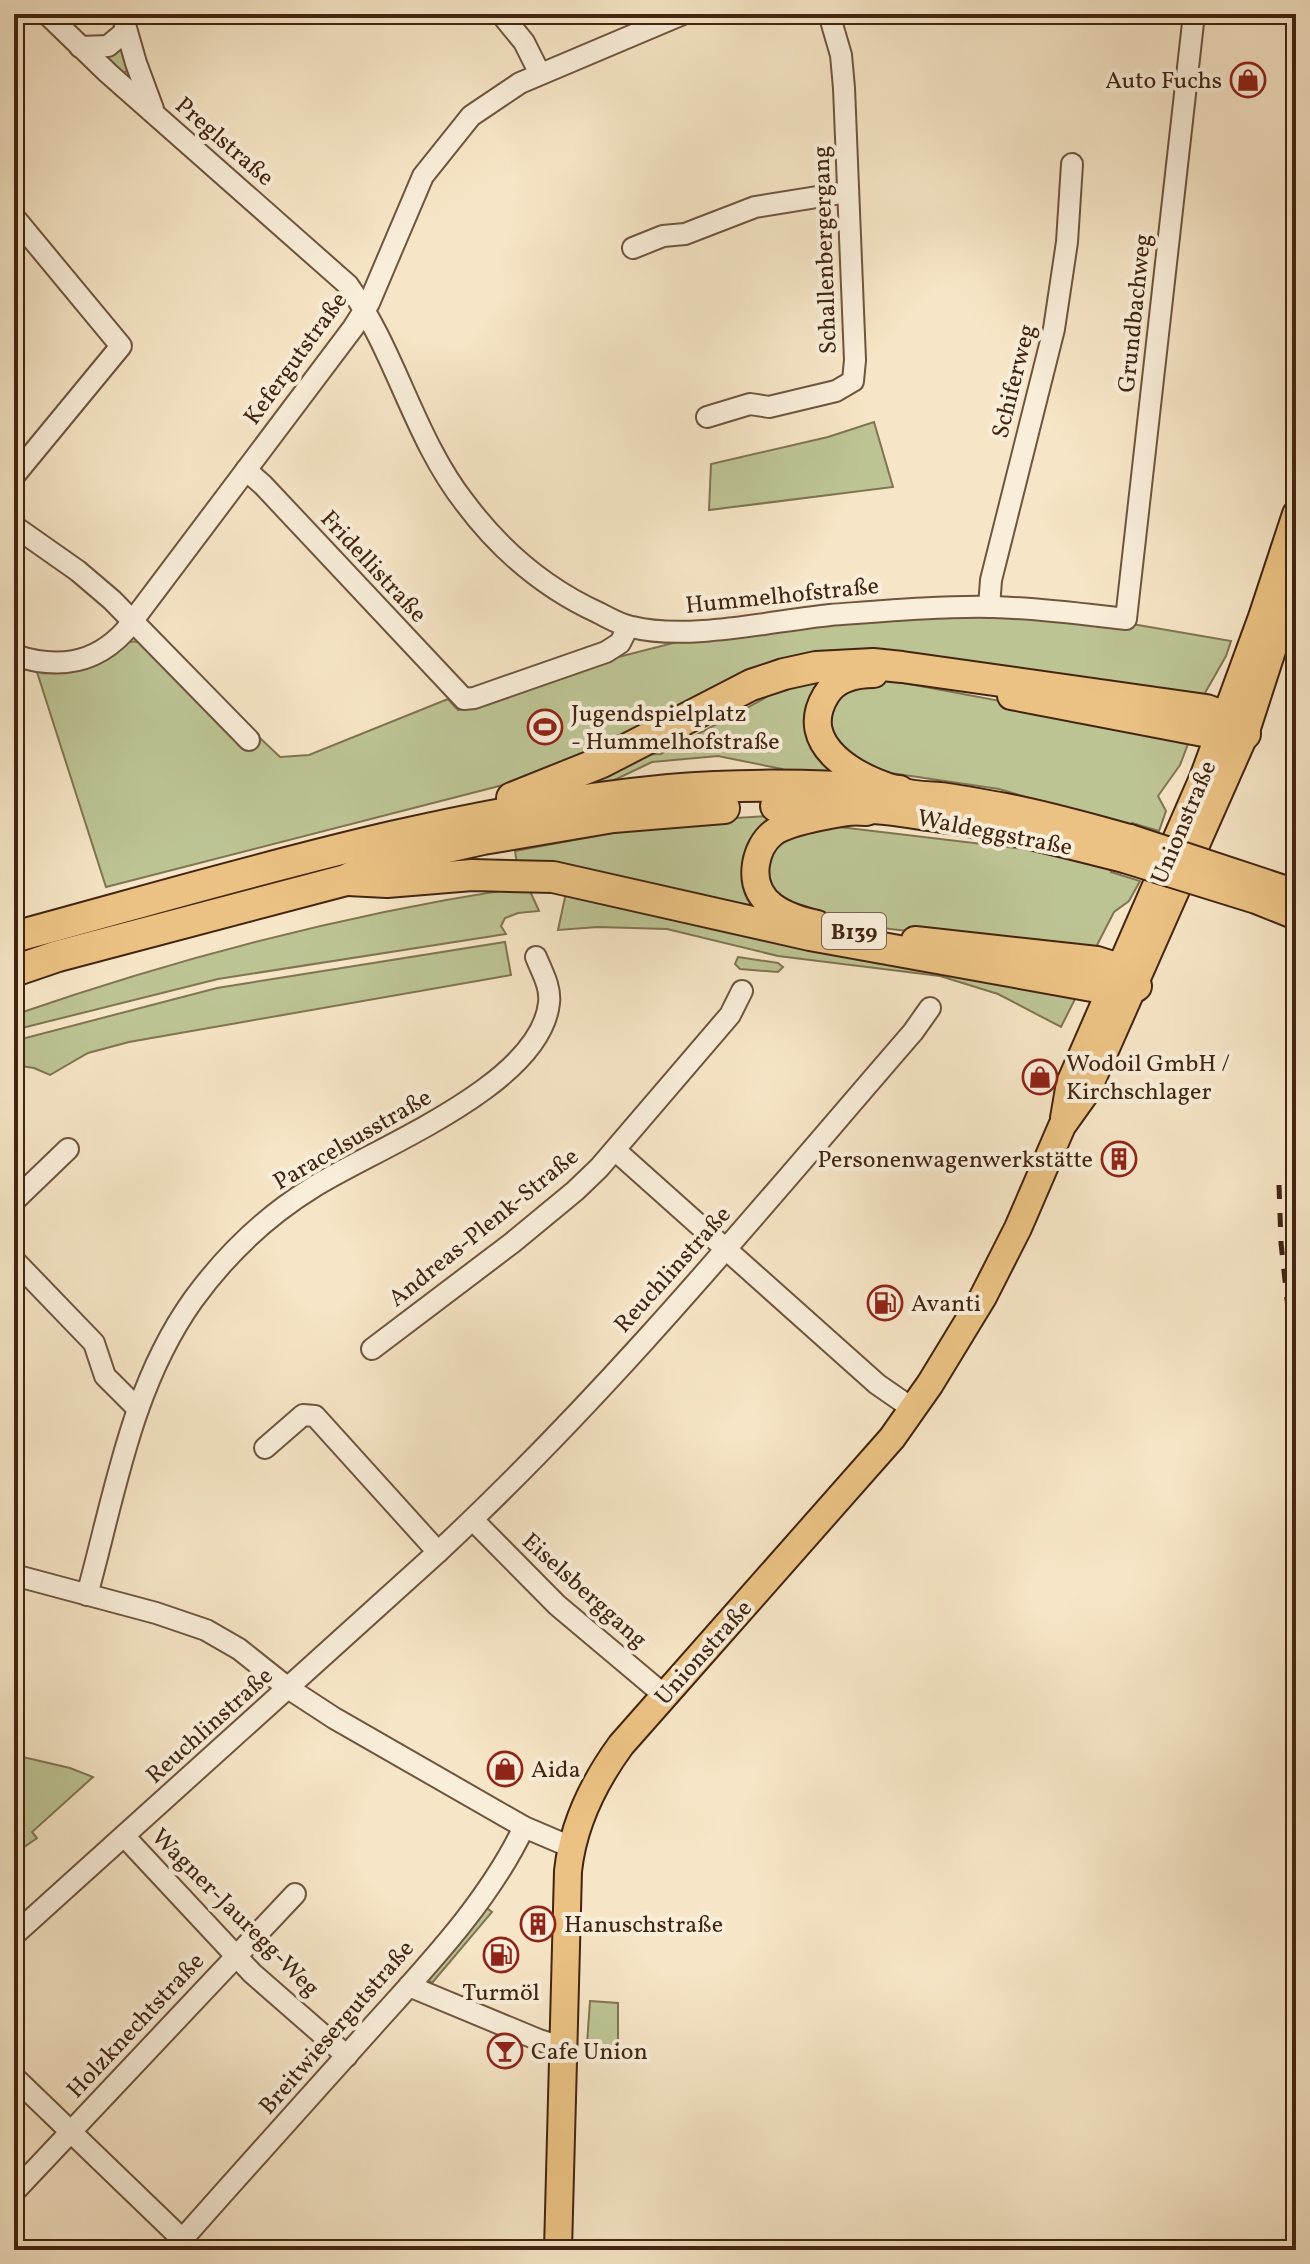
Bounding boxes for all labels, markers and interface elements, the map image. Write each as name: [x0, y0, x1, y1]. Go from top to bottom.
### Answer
shop icon: Auto Fuchs: [1229, 61, 1267, 99]
place label: Auto Fuchs: [1105, 65, 1222, 99]
street label: Preglstraße: [167, 90, 281, 195]
street label: Schallenbergergang: [805, 145, 847, 355]
street label: Grundbachweg: [1111, 232, 1161, 394]
street label: Kefergutstraße: [237, 286, 357, 433]
street label: Schiferweg: [984, 321, 1046, 442]
street label: Fridellistraße: [311, 503, 434, 631]
street label: Hummelhofstraße: [684, 570, 881, 624]
place label: Jugendspielplatz - Hummelhofstraße: [571, 698, 780, 760]
sports icon: Jugendspielplatz - Hummelhofstraße: [526, 708, 564, 746]
street label: Unionstraße: [1144, 756, 1226, 890]
street label: Waldeggstraße: [914, 802, 1075, 866]
road number: B139: [822, 913, 886, 949]
place label: Wodoil GmbH / Kirchschlager: [1066, 1048, 1230, 1110]
shop icon: Wodoil GmbH / Kirchschlager: [1021, 1058, 1059, 1096]
street label: Paracelsusstraße: [268, 1082, 438, 1200]
building icon: Personenwagenwerkstätte: [1100, 1140, 1138, 1178]
street label: Andreas-Plenk-Straße: [382, 1141, 587, 1316]
place label: Personenwagenwerkstätte: [818, 1144, 1093, 1178]
street label: Reuchlinstraße: [607, 1199, 740, 1341]
fuel station icon: Avanti: [866, 1284, 904, 1322]
place label: Avanti: [911, 1288, 981, 1322]
street label: Eiselsberggang: [513, 1526, 654, 1657]
street label: Unionstraße: [648, 1593, 761, 1713]
street label: Reuchlinstraße: [139, 1660, 281, 1793]
shop icon: Aida: [486, 1750, 524, 1788]
place label: Aida: [531, 1754, 581, 1788]
street label: Wagner-Jauregg-Weg: [143, 1822, 326, 2005]
building icon: Hanuschstraße: [519, 1905, 557, 1943]
place label: Hanuschstraße: [564, 1909, 723, 1943]
street label: Breitwiesergutstraße: [252, 1934, 423, 2123]
fuel station icon: Turmöl: [482, 1936, 520, 1974]
street label: Holzknechtstraße: [60, 1946, 213, 2107]
place label: Turmöl: [462, 1977, 540, 2011]
bar icon: Cafe Union: [486, 2032, 524, 2070]
place label: Cafe Union: [531, 2036, 648, 2070]

